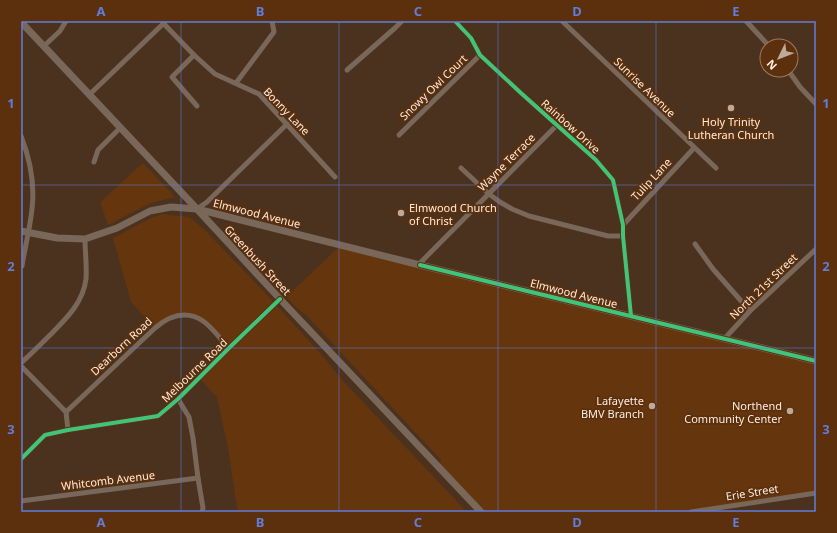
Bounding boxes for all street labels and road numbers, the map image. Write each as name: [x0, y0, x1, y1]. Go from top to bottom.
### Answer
street label: Snowy Owl Court: [396, 51, 470, 123]
street label: Sunrise Avenue: [611, 54, 679, 120]
street label: Bonny Lane: [260, 84, 314, 138]
street label: Rainbow Drive: [538, 95, 604, 157]
street label: Wayne Terrace: [474, 130, 538, 194]
street label: Tulip Lane: [628, 155, 674, 203]
street label: Elmwood Avenue: [212, 195, 302, 231]
street label: Greenbush Street: [222, 222, 294, 298]
street label: North 21st Street: [726, 250, 800, 322]
street label: Elmwood Avenue: [529, 275, 619, 311]
street label: Dearborn Road: [87, 314, 155, 378]
street label: Melbourne Road: [158, 335, 230, 405]
street label: Whitcomb Avenue: [60, 467, 156, 493]
street label: Erie Street: [725, 480, 780, 504]

